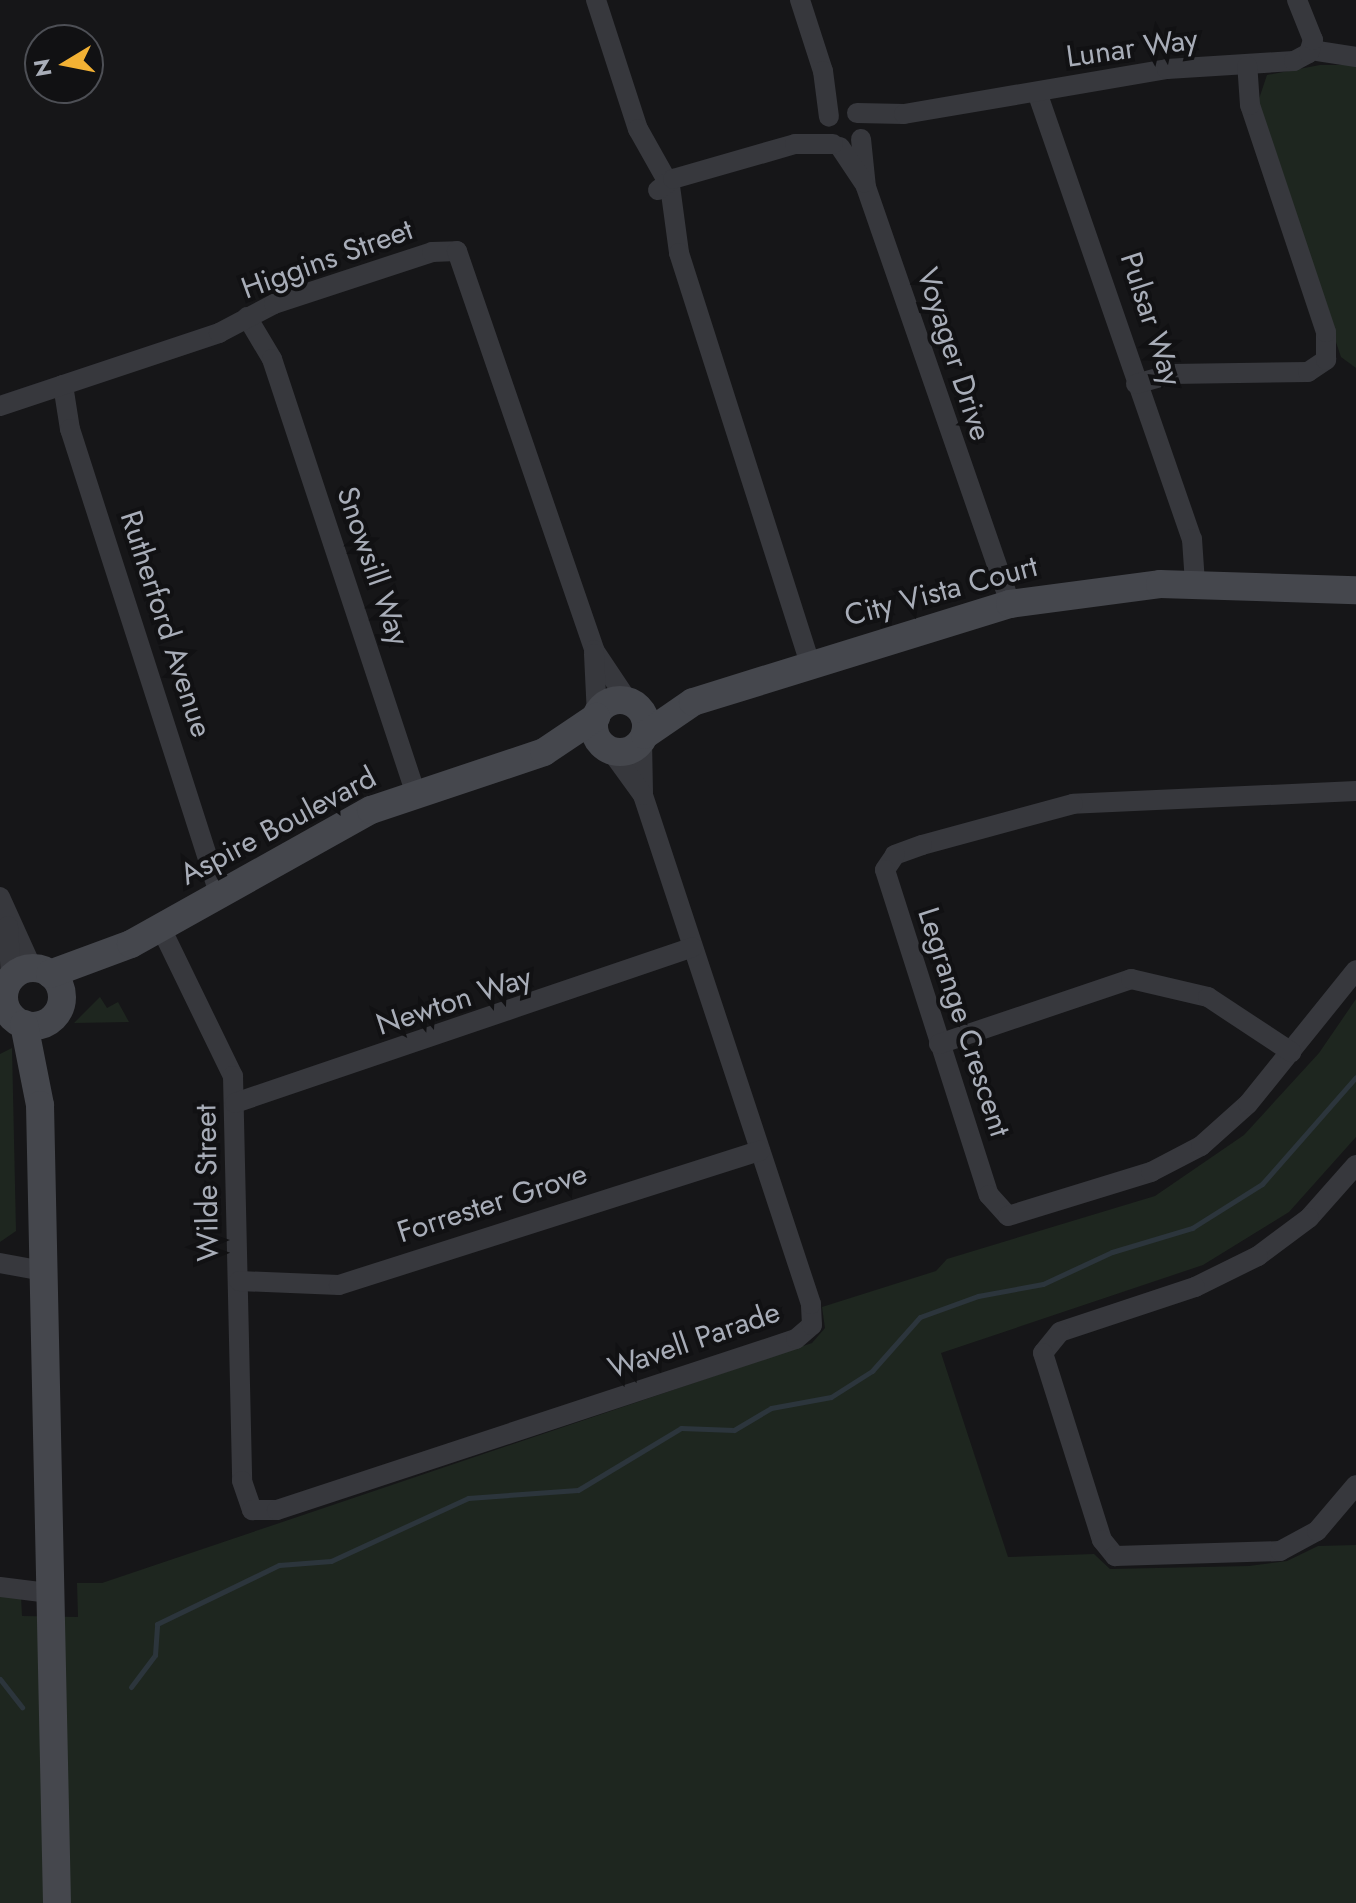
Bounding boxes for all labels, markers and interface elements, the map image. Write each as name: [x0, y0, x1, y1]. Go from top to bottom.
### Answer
street label: Lunar Way: [1064, 21, 1200, 75]
north arrow: [24, 24, 104, 104]
text: N: [25, 56, 60, 79]
street label: Higgins Street: [236, 211, 418, 307]
street label: Pulsar Way: [1112, 248, 1190, 390]
street label: Voyager Drive: [909, 263, 999, 445]
street label: Snowsill Way: [329, 482, 417, 650]
street label: Rutherford Avenue: [112, 506, 220, 742]
street label: City Vista Court: [841, 548, 1041, 634]
street label: Aspire Boulevard: [174, 759, 382, 893]
street label: Legrange Crescent: [910, 903, 1018, 1141]
street label: Newton Way: [372, 959, 536, 1043]
street label: Wilde Street: [188, 1104, 226, 1262]
street label: Forrester Grove: [393, 1155, 591, 1251]
street label: Wavell Parade: [603, 1294, 785, 1386]

